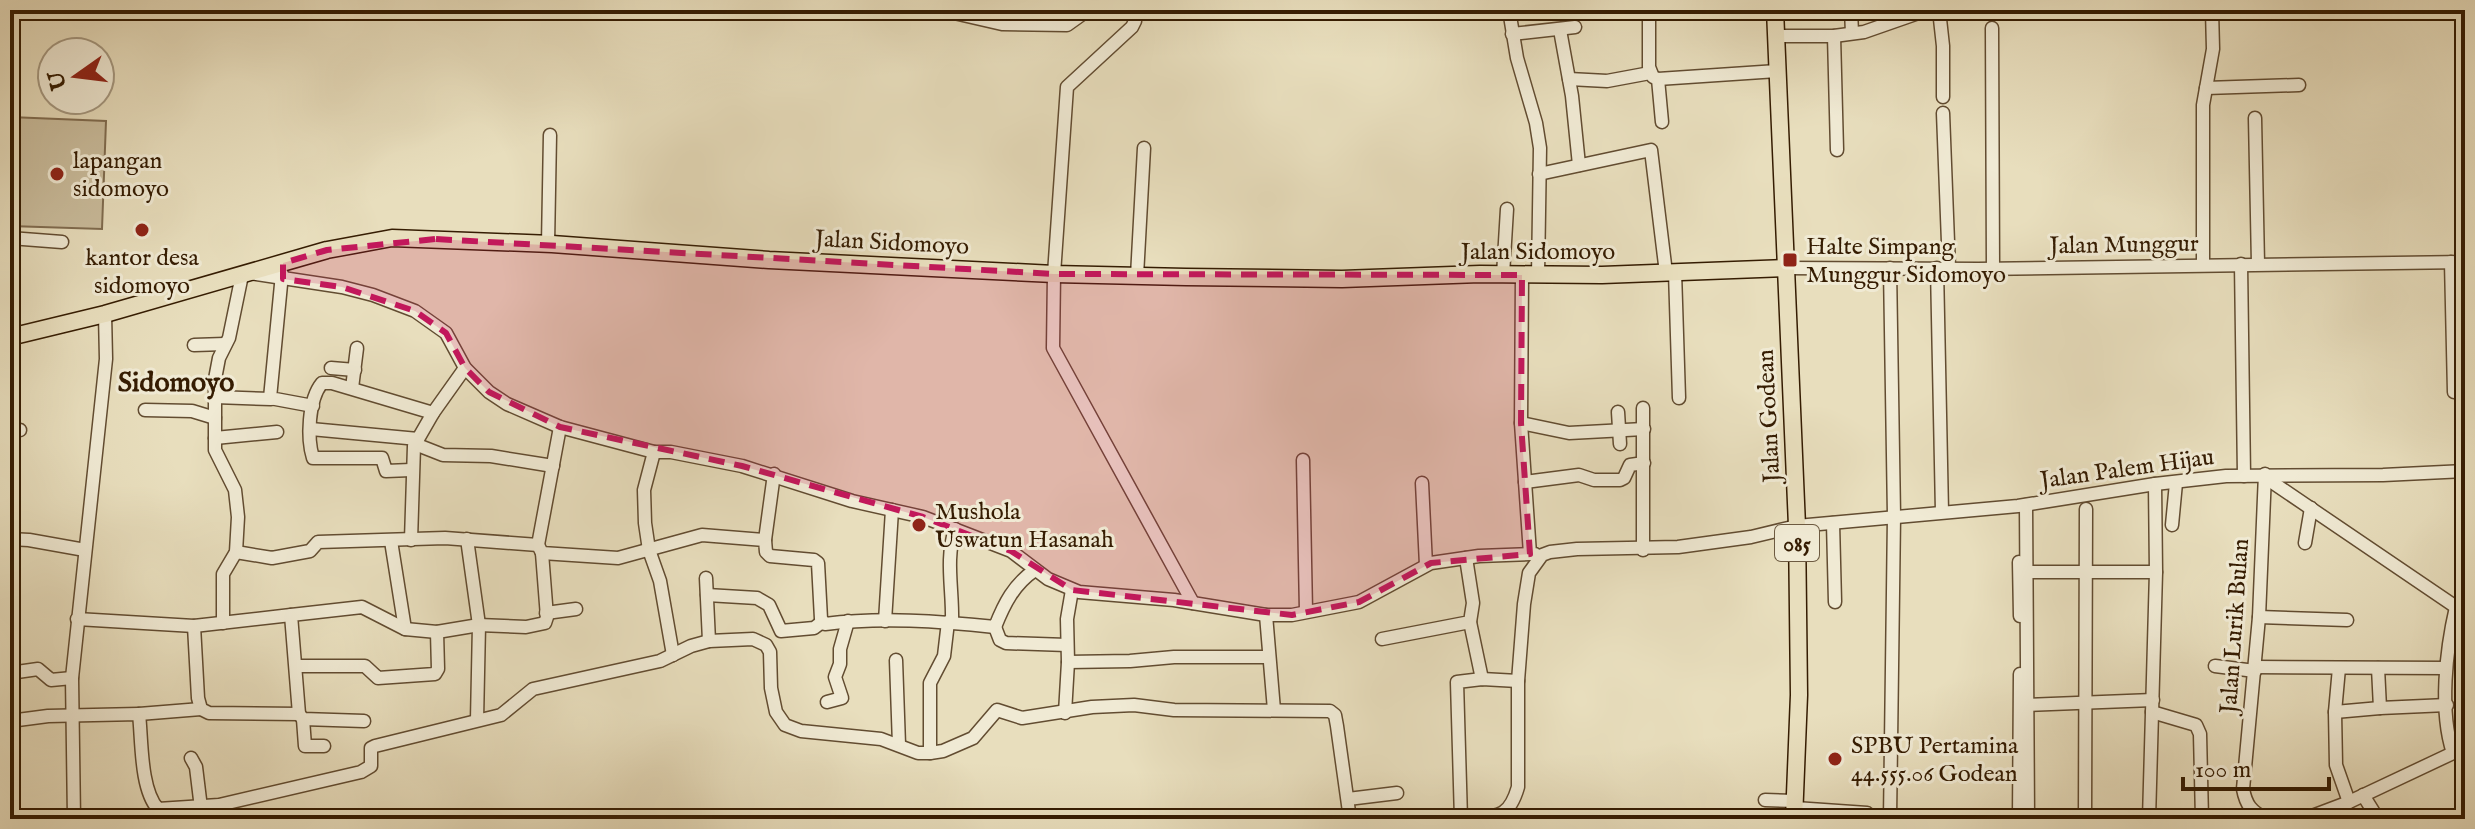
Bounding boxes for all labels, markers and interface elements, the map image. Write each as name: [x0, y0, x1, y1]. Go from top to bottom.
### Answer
north arrow: [36, 36, 116, 116]
text: U: [42, 67, 75, 94]
place label: lapangan sidomoyo: [73, 146, 169, 205]
marker: lapangan sidomoyo: [48, 165, 66, 183]
marker: kantor desa sidomoyo: [133, 221, 151, 239]
street label: Jalan Sidomoyo: [811, 224, 970, 263]
street label: Jalan Munggur: [2046, 229, 2199, 262]
place label: Halte Simpang Munggur Sidomoyo: [1806, 232, 2006, 291]
street label: Jalan Sidomoyo: [1458, 237, 1615, 268]
place label: kantor desa sidomoyo: [85, 243, 199, 302]
marker: Halte Simpang Munggur Sidomoyo: [1781, 251, 1799, 269]
street label: Jalan Godean: [1751, 348, 1789, 486]
district label: Sidomoyo: [118, 366, 234, 401]
street label: Jalan Palem Hijau: [2035, 442, 2216, 497]
place label: Mushola Uswatun Hasanah: [935, 497, 1114, 556]
marker: Mushola Uswatun Hasanah: [910, 516, 928, 534]
road number: 085: [1775, 525, 1819, 561]
street label: Jalan Lurik Bulan: [2214, 537, 2257, 718]
place label: SPBU Pertamina 44.555.06 Godean: [1851, 731, 2019, 790]
scale bar: [2183, 741, 2329, 791]
marker: SPBU Pertamina 44.555.06 Godean: [1826, 750, 1844, 768]
text: 100 m: [2195, 755, 2251, 786]

